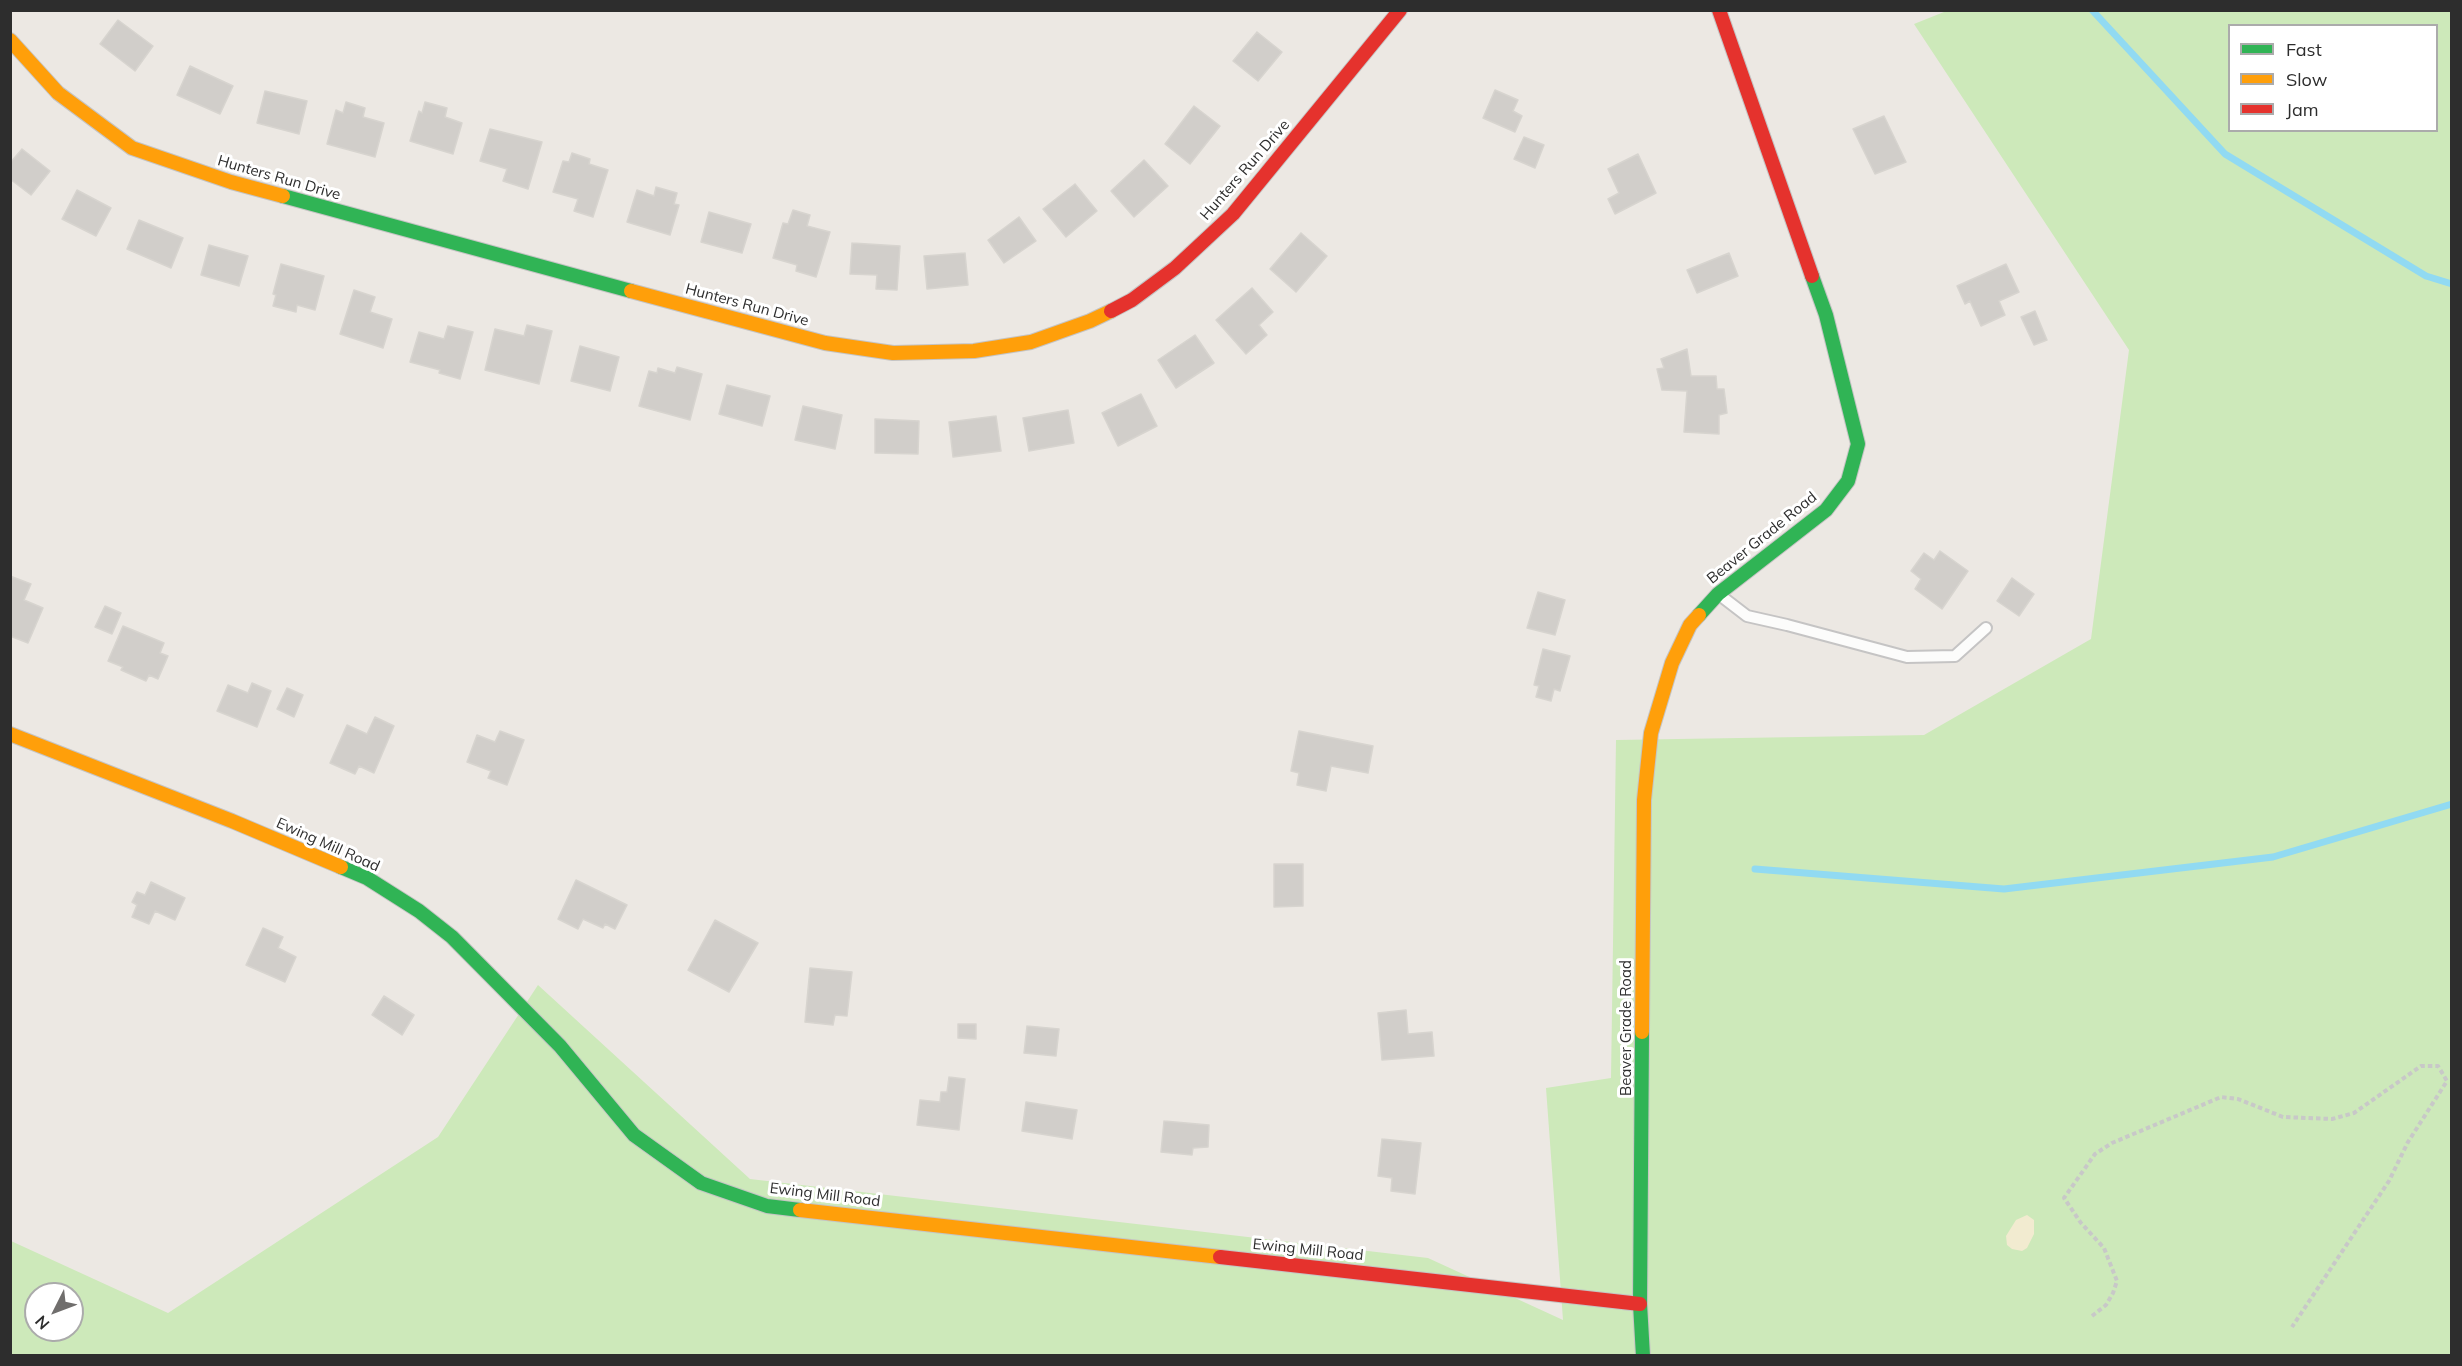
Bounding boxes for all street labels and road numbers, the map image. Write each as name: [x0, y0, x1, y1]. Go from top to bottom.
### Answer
street label: Hunters Run Drive: [1197, 116, 1293, 224]
street label: Hunters Run Drive: [215, 152, 343, 204]
street label: Hunters Run Drive: [683, 280, 811, 330]
street label: Beaver Grade Road: [1704, 488, 1820, 588]
street label: Ewing Mill Road: [273, 814, 383, 876]
street label: Beaver Grade Road: [1617, 960, 1635, 1096]
street label: Ewing Mill Road: [769, 1179, 881, 1211]
street label: Ewing Mill Road: [1252, 1235, 1364, 1265]

